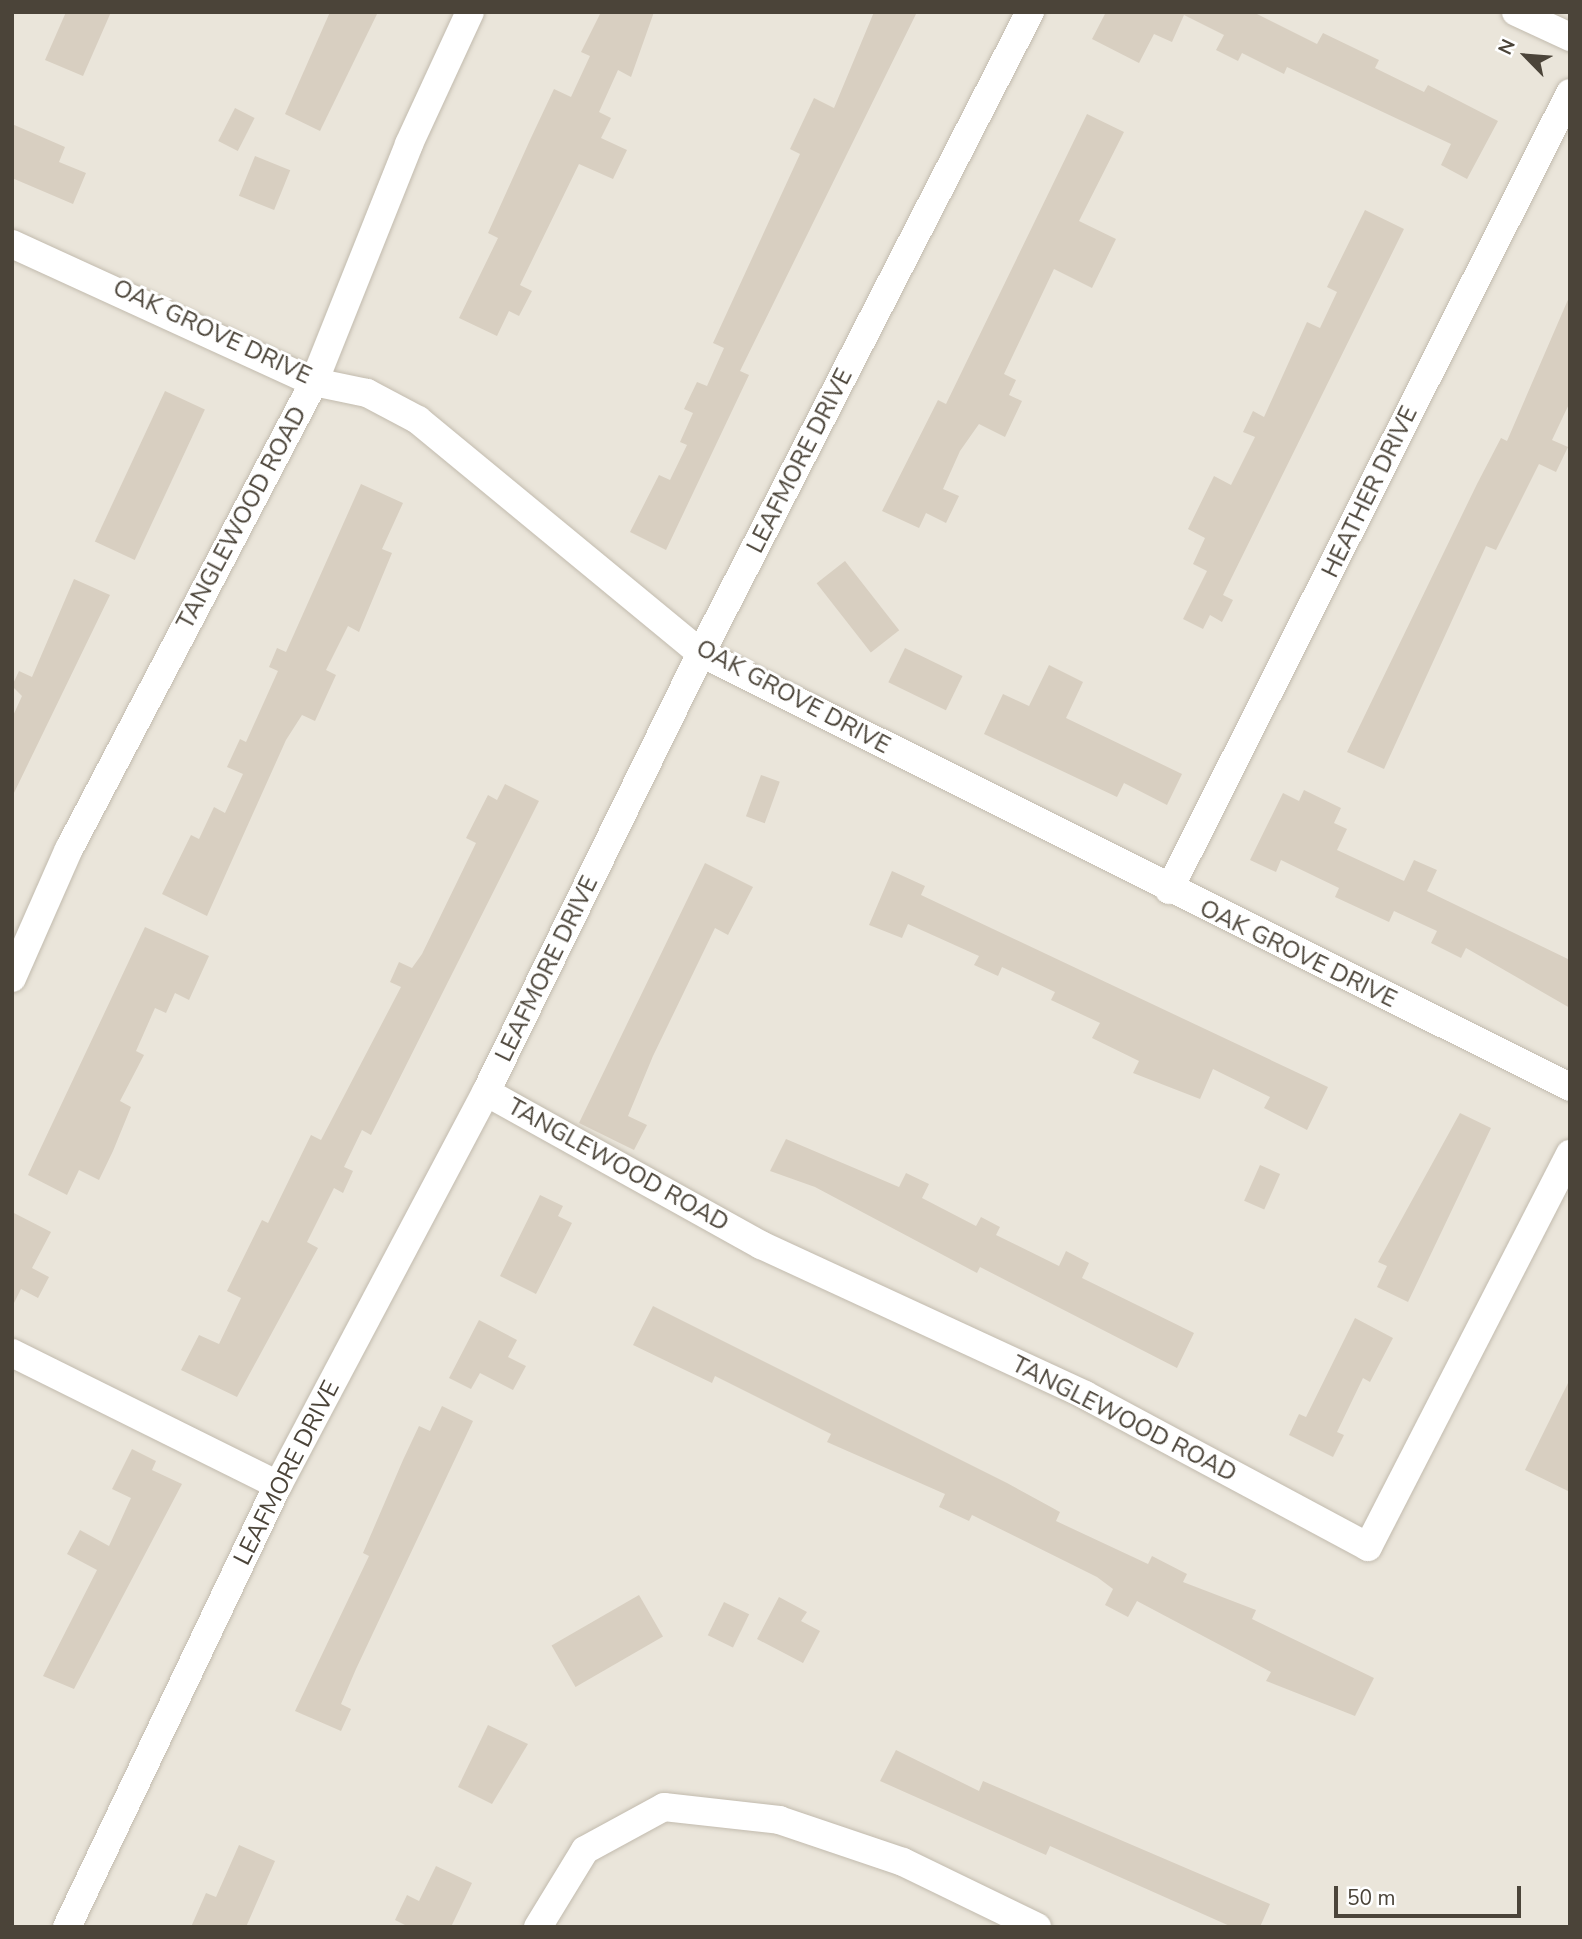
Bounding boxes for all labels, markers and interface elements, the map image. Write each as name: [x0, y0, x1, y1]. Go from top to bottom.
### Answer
north arrow: [1491, 21, 1561, 91]
text: N: [1492, 35, 1522, 59]
street label: OAK GROVE DRIVE: [108, 273, 316, 391]
street label: LEAFMORE DRIVE: [741, 364, 859, 558]
street label: TANGLEWOOD ROAD: [171, 402, 313, 634]
street label: HEATHER DRIVE: [1316, 402, 1424, 582]
street label: OAK GROVE DRIVE: [691, 634, 895, 760]
street label: LEAFMORE DRIVE: [490, 871, 604, 1067]
street label: OAK GROVE DRIVE: [1195, 894, 1401, 1014]
street label: TANGLEWOOD ROAD: [502, 1092, 734, 1238]
street label: TANGLEWOOD ROAD: [1007, 1350, 1241, 1488]
street label: LEAFMORE DRIVE: [228, 1376, 346, 1570]
scale bar: [1337, 1872, 1524, 1916]
text: 50 m: [1347, 1884, 1396, 1912]

